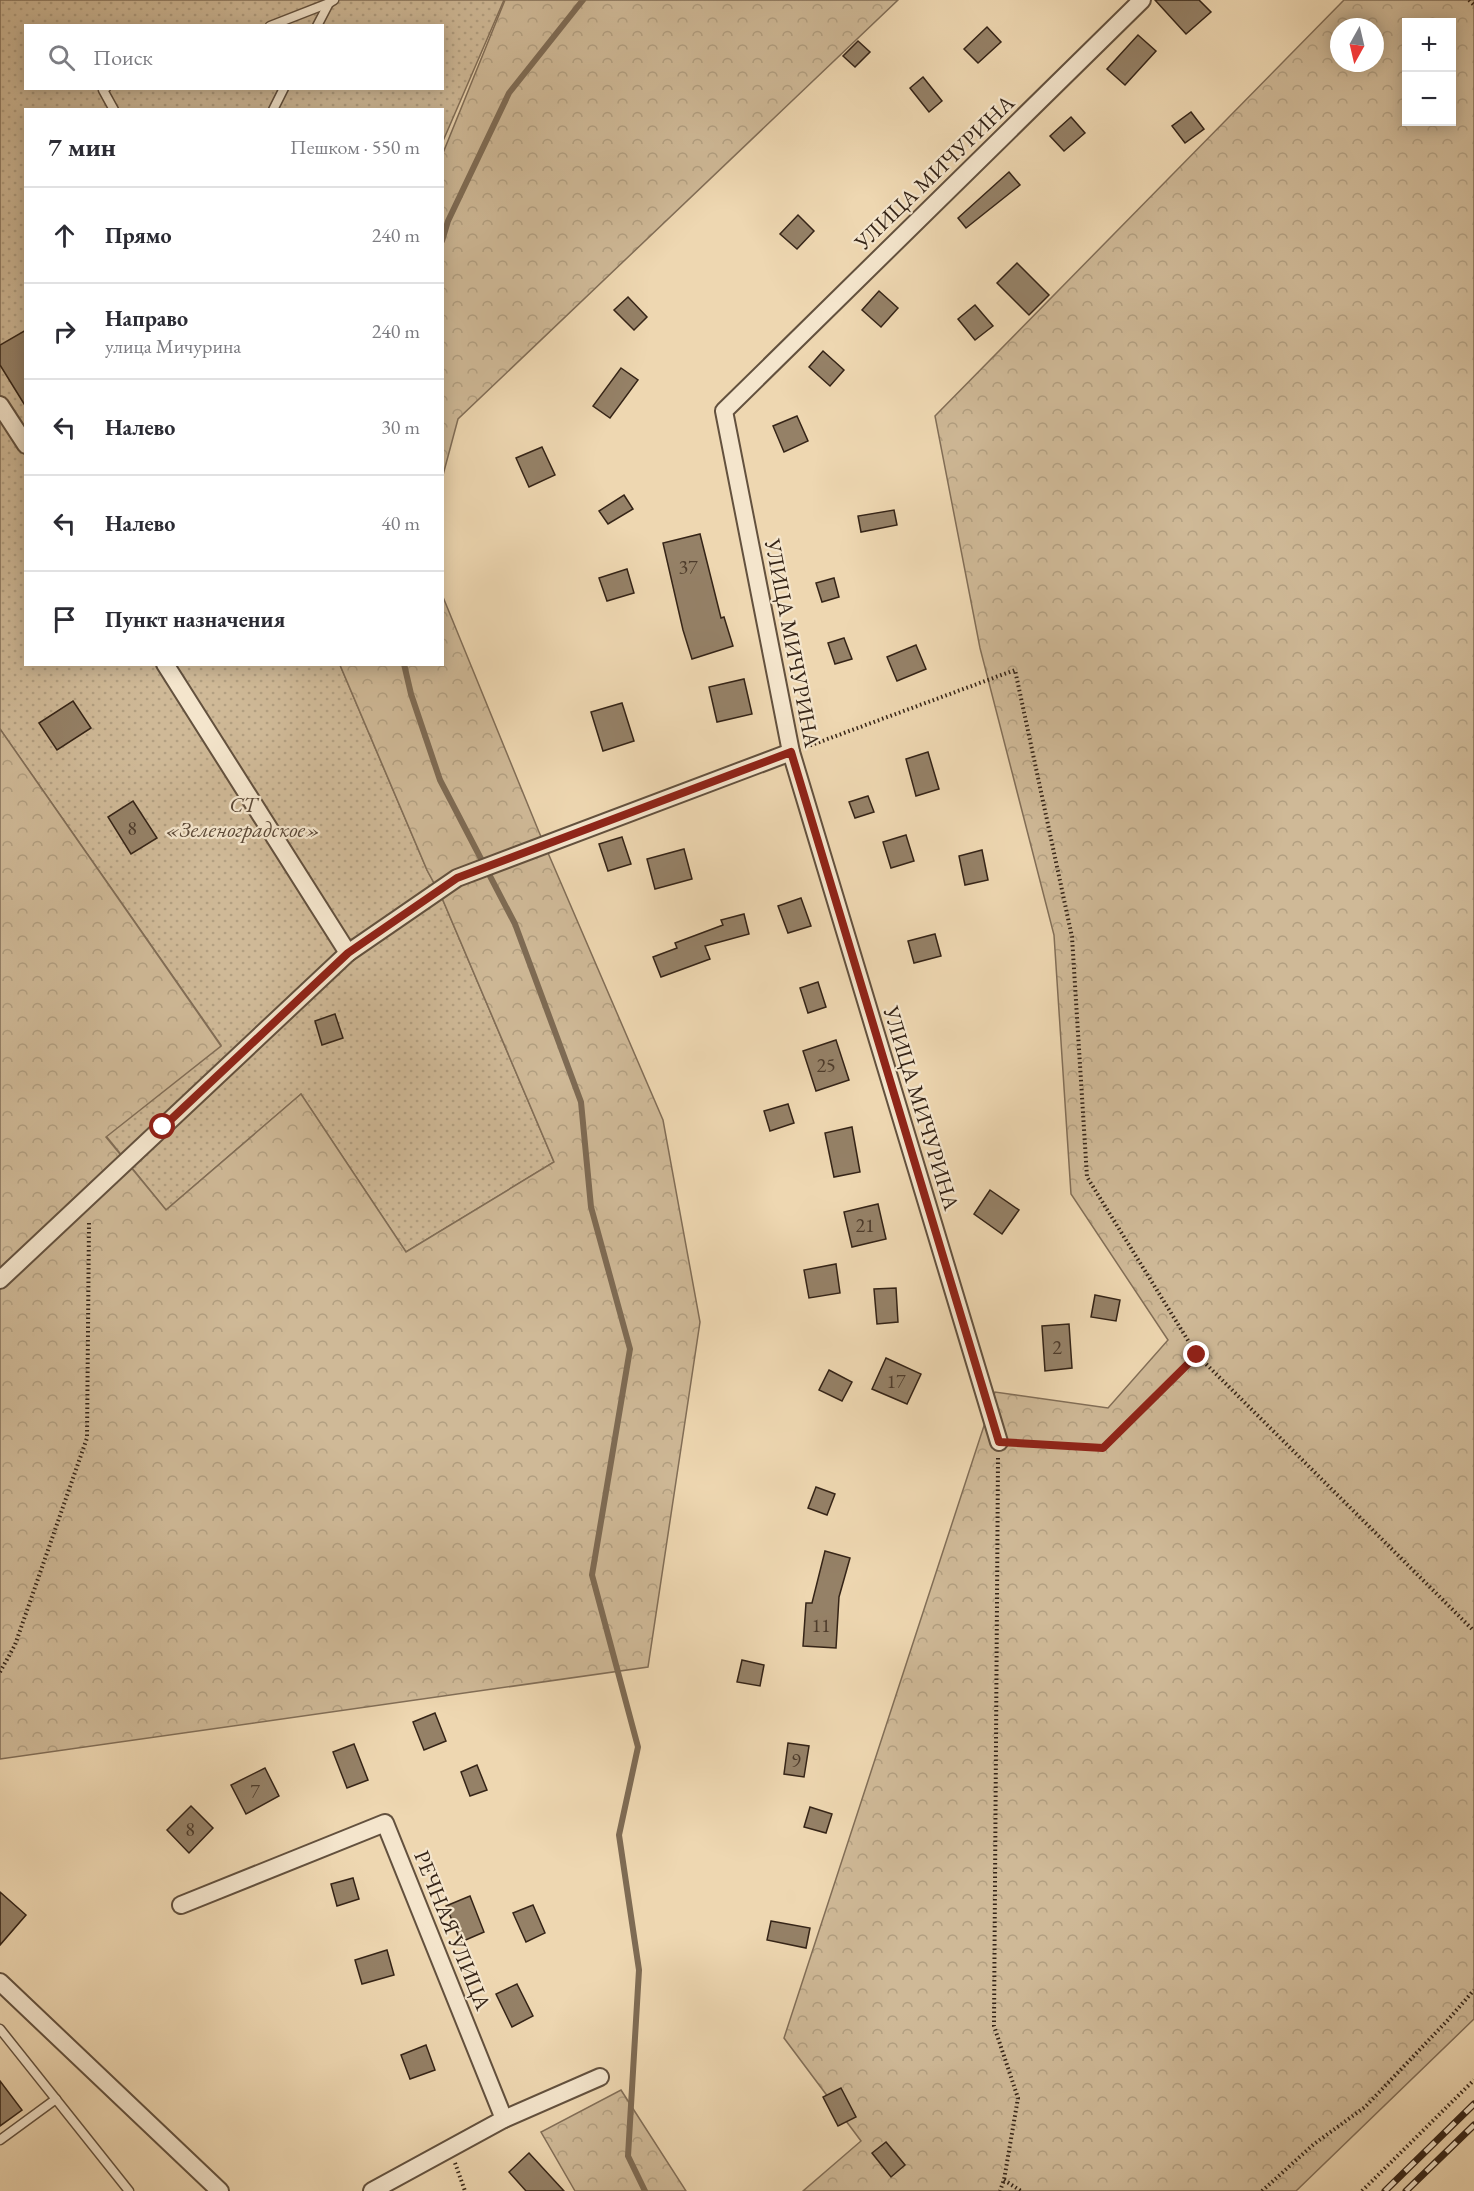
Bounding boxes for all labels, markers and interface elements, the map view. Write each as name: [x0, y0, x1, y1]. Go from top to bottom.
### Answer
north arrow: [1330, 18, 1384, 72]
map controls: [1402, 18, 1456, 126]
button: +: [1402, 18, 1456, 72]
search box: [24, 24, 444, 90]
icon: search: [45, 41, 78, 74]
text: Поиск: [93, 43, 153, 72]
button: −: [1402, 72, 1456, 126]
street label: УЛИЦА МИЧУРИНА: [847, 88, 1021, 257]
text: 7 мин: [48, 130, 116, 164]
text: Пешком · 550 m: [290, 134, 420, 160]
icon: ahead: [48, 219, 81, 252]
text: Прямо: [105, 221, 172, 250]
text: 240 m: [372, 222, 420, 248]
text: Направо: [105, 304, 188, 333]
icon: right: [48, 315, 81, 348]
text: 240 m: [372, 318, 420, 344]
text: улица Мичурина: [105, 333, 241, 359]
icon: left: [48, 411, 81, 444]
text: Налево: [105, 413, 175, 442]
text: 30 m: [381, 414, 420, 440]
icon: left: [48, 507, 81, 540]
text: Налево: [105, 509, 175, 538]
text: 40 m: [381, 510, 420, 536]
street label: УЛИЦА МИЧУРИНА: [758, 535, 827, 751]
house number: 37: [678, 554, 698, 580]
icon: arrive: [48, 603, 81, 636]
text: Пункт назначения: [105, 605, 285, 634]
park label: СТ «Зеленоградское»: [166, 790, 320, 844]
house number: 8: [127, 815, 137, 841]
street label: УЛИЦА МИЧУРИНА: [876, 1002, 967, 1214]
house number: 25: [816, 1052, 836, 1078]
route start: [149, 1113, 175, 1139]
house number: 21: [855, 1212, 875, 1238]
house number: 2: [1052, 1334, 1062, 1360]
route end: [1183, 1341, 1209, 1367]
house number: 17: [886, 1368, 906, 1394]
house number: 11: [811, 1612, 831, 1638]
house number: 9: [791, 1747, 801, 1773]
house number: 7: [250, 1778, 260, 1804]
house number: 8: [185, 1816, 195, 1842]
street label: РЕЧНАЯ УЛИЦА: [407, 1846, 498, 2015]

